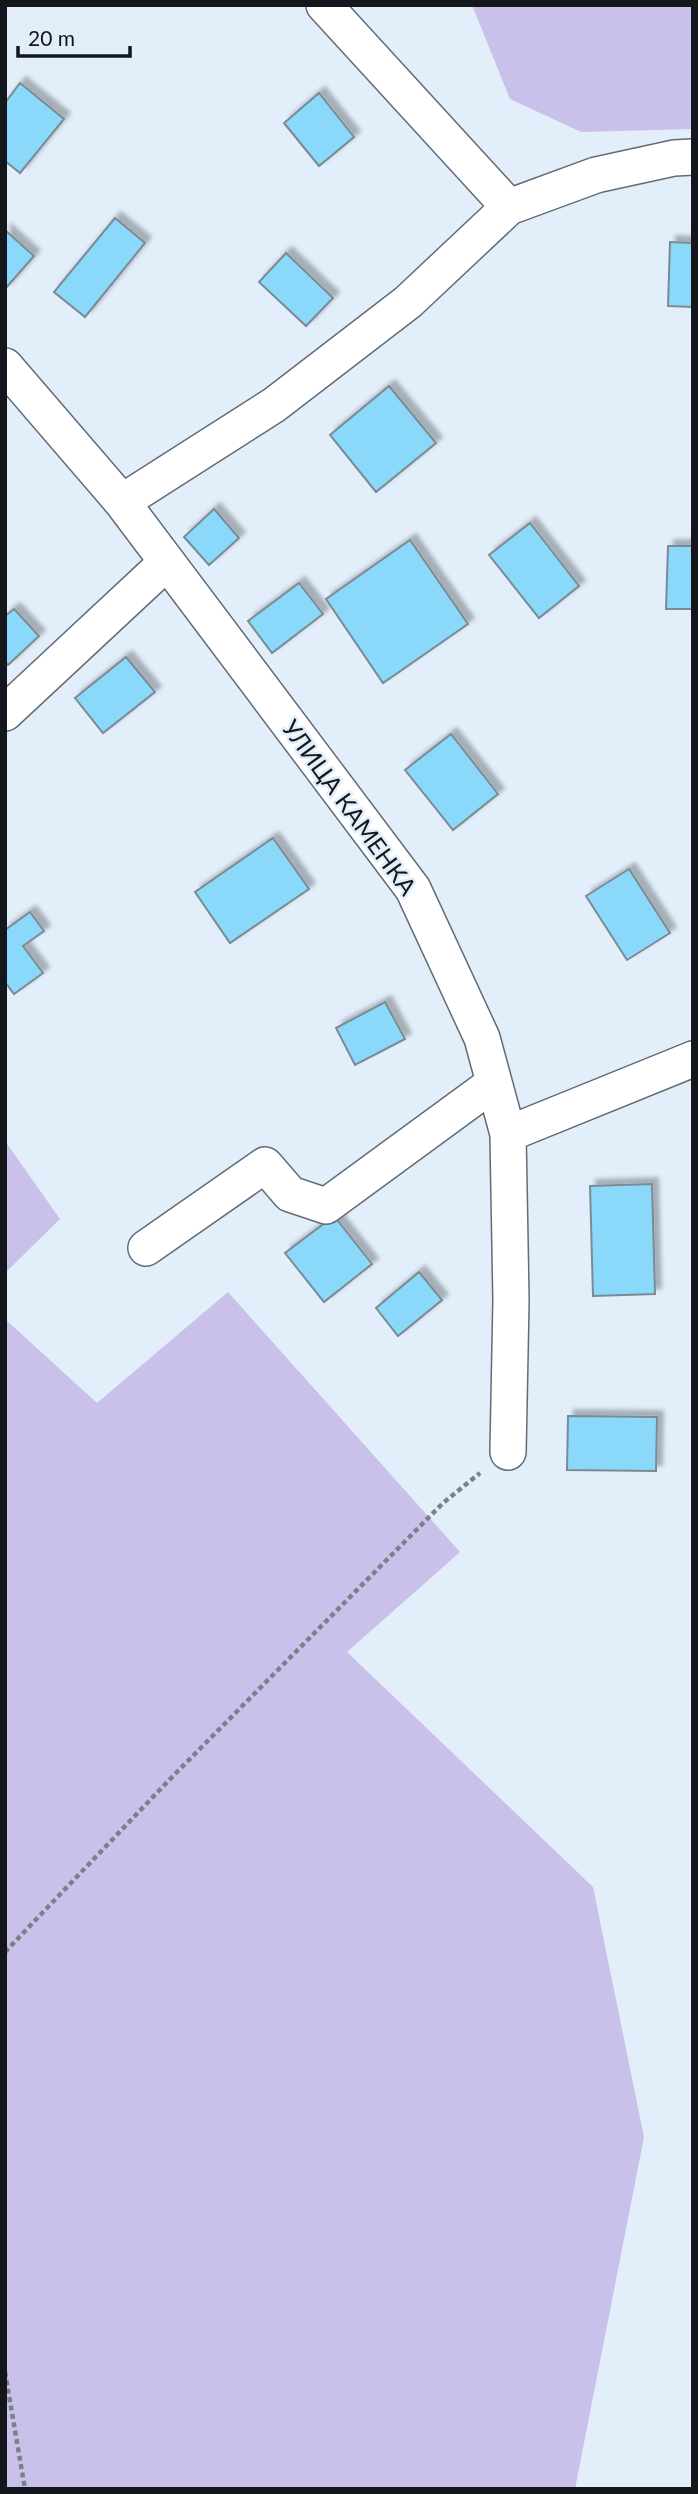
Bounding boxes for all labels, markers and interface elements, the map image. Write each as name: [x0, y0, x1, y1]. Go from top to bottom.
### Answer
scale bar: [18, 14, 130, 58]
text: 20 m: [28, 25, 75, 50]
street label: УЛИЦА КАМЕНКА: [277, 714, 424, 901]

